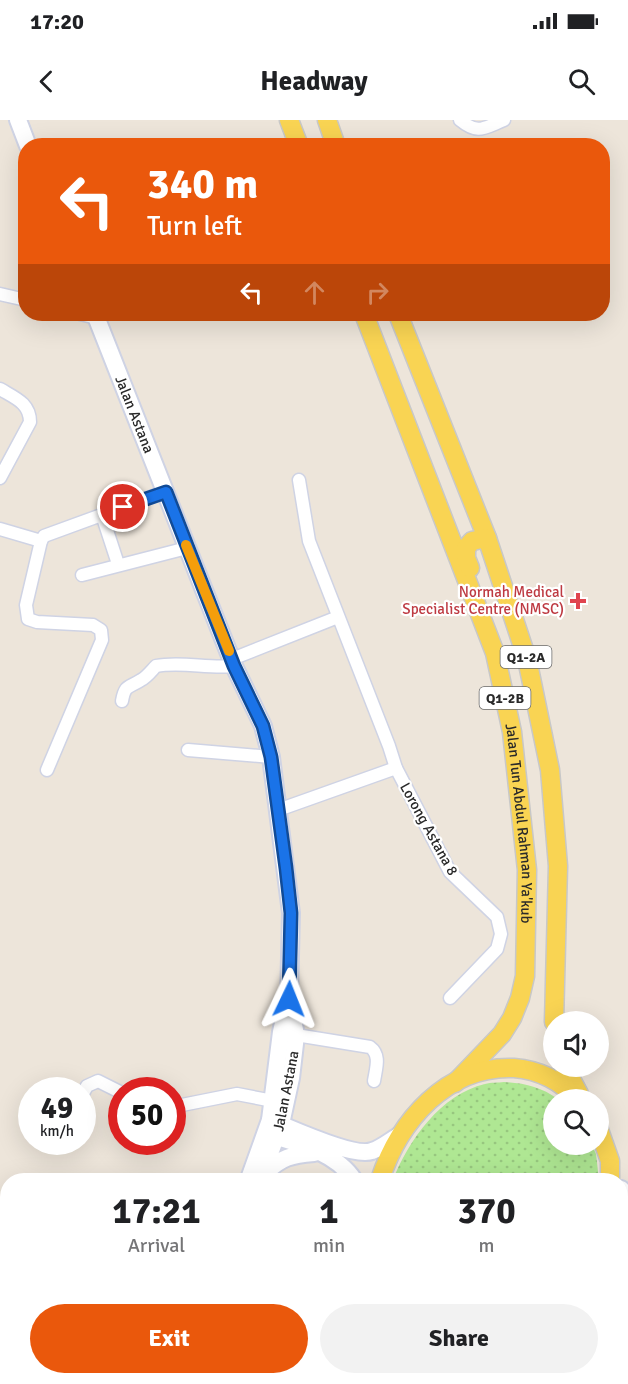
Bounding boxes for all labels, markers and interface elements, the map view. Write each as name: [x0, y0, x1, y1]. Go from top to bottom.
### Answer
text: 17:20: [30, 8, 84, 35]
icon: back: [30, 65, 63, 98]
text: Headway: [260, 65, 368, 98]
icon: search: [565, 65, 598, 98]
text: 340 m: [147, 159, 258, 210]
icon: left: [48, 162, 126, 240]
text: Turn left: [147, 210, 242, 243]
icon: left: [235, 276, 268, 309]
icon: ahead: [298, 276, 331, 309]
icon: right: [361, 276, 394, 309]
street label: Jalan Astana: [111, 373, 158, 456]
pin: [97, 481, 148, 532]
icon: arrive: [106, 490, 139, 523]
place label: Normah Medical Specialist Centre (NMSC): [402, 583, 564, 618]
marker: Normah Medical Specialist Centre (NMSC): [569, 592, 587, 610]
road number: Q1-2A: [500, 646, 552, 668]
road number: Q1-2B: [480, 687, 530, 709]
street label: Jalan Tun Abdul Rahman Ya'kub: [501, 722, 536, 924]
street label: Lorong Astana 8: [396, 779, 462, 879]
position arrow: [257, 967, 321, 1031]
map controls: [543, 1011, 609, 1155]
button: sound: [543, 1011, 609, 1077]
street label: Jalan Astana: [269, 1049, 303, 1133]
speed limit sign: 50: [108, 1077, 186, 1155]
button: search: [543, 1089, 609, 1155]
text: 49: [41, 1090, 73, 1127]
text: km/h: [40, 1122, 74, 1140]
text: 17:21: [112, 1189, 201, 1234]
text: 1: [319, 1189, 339, 1234]
text: 370: [457, 1189, 516, 1234]
text: Arrival: [128, 1233, 185, 1258]
text: min: [313, 1233, 345, 1258]
text: m: [479, 1233, 495, 1258]
button: Exit: [30, 1304, 308, 1373]
button: Share: [320, 1304, 598, 1373]

